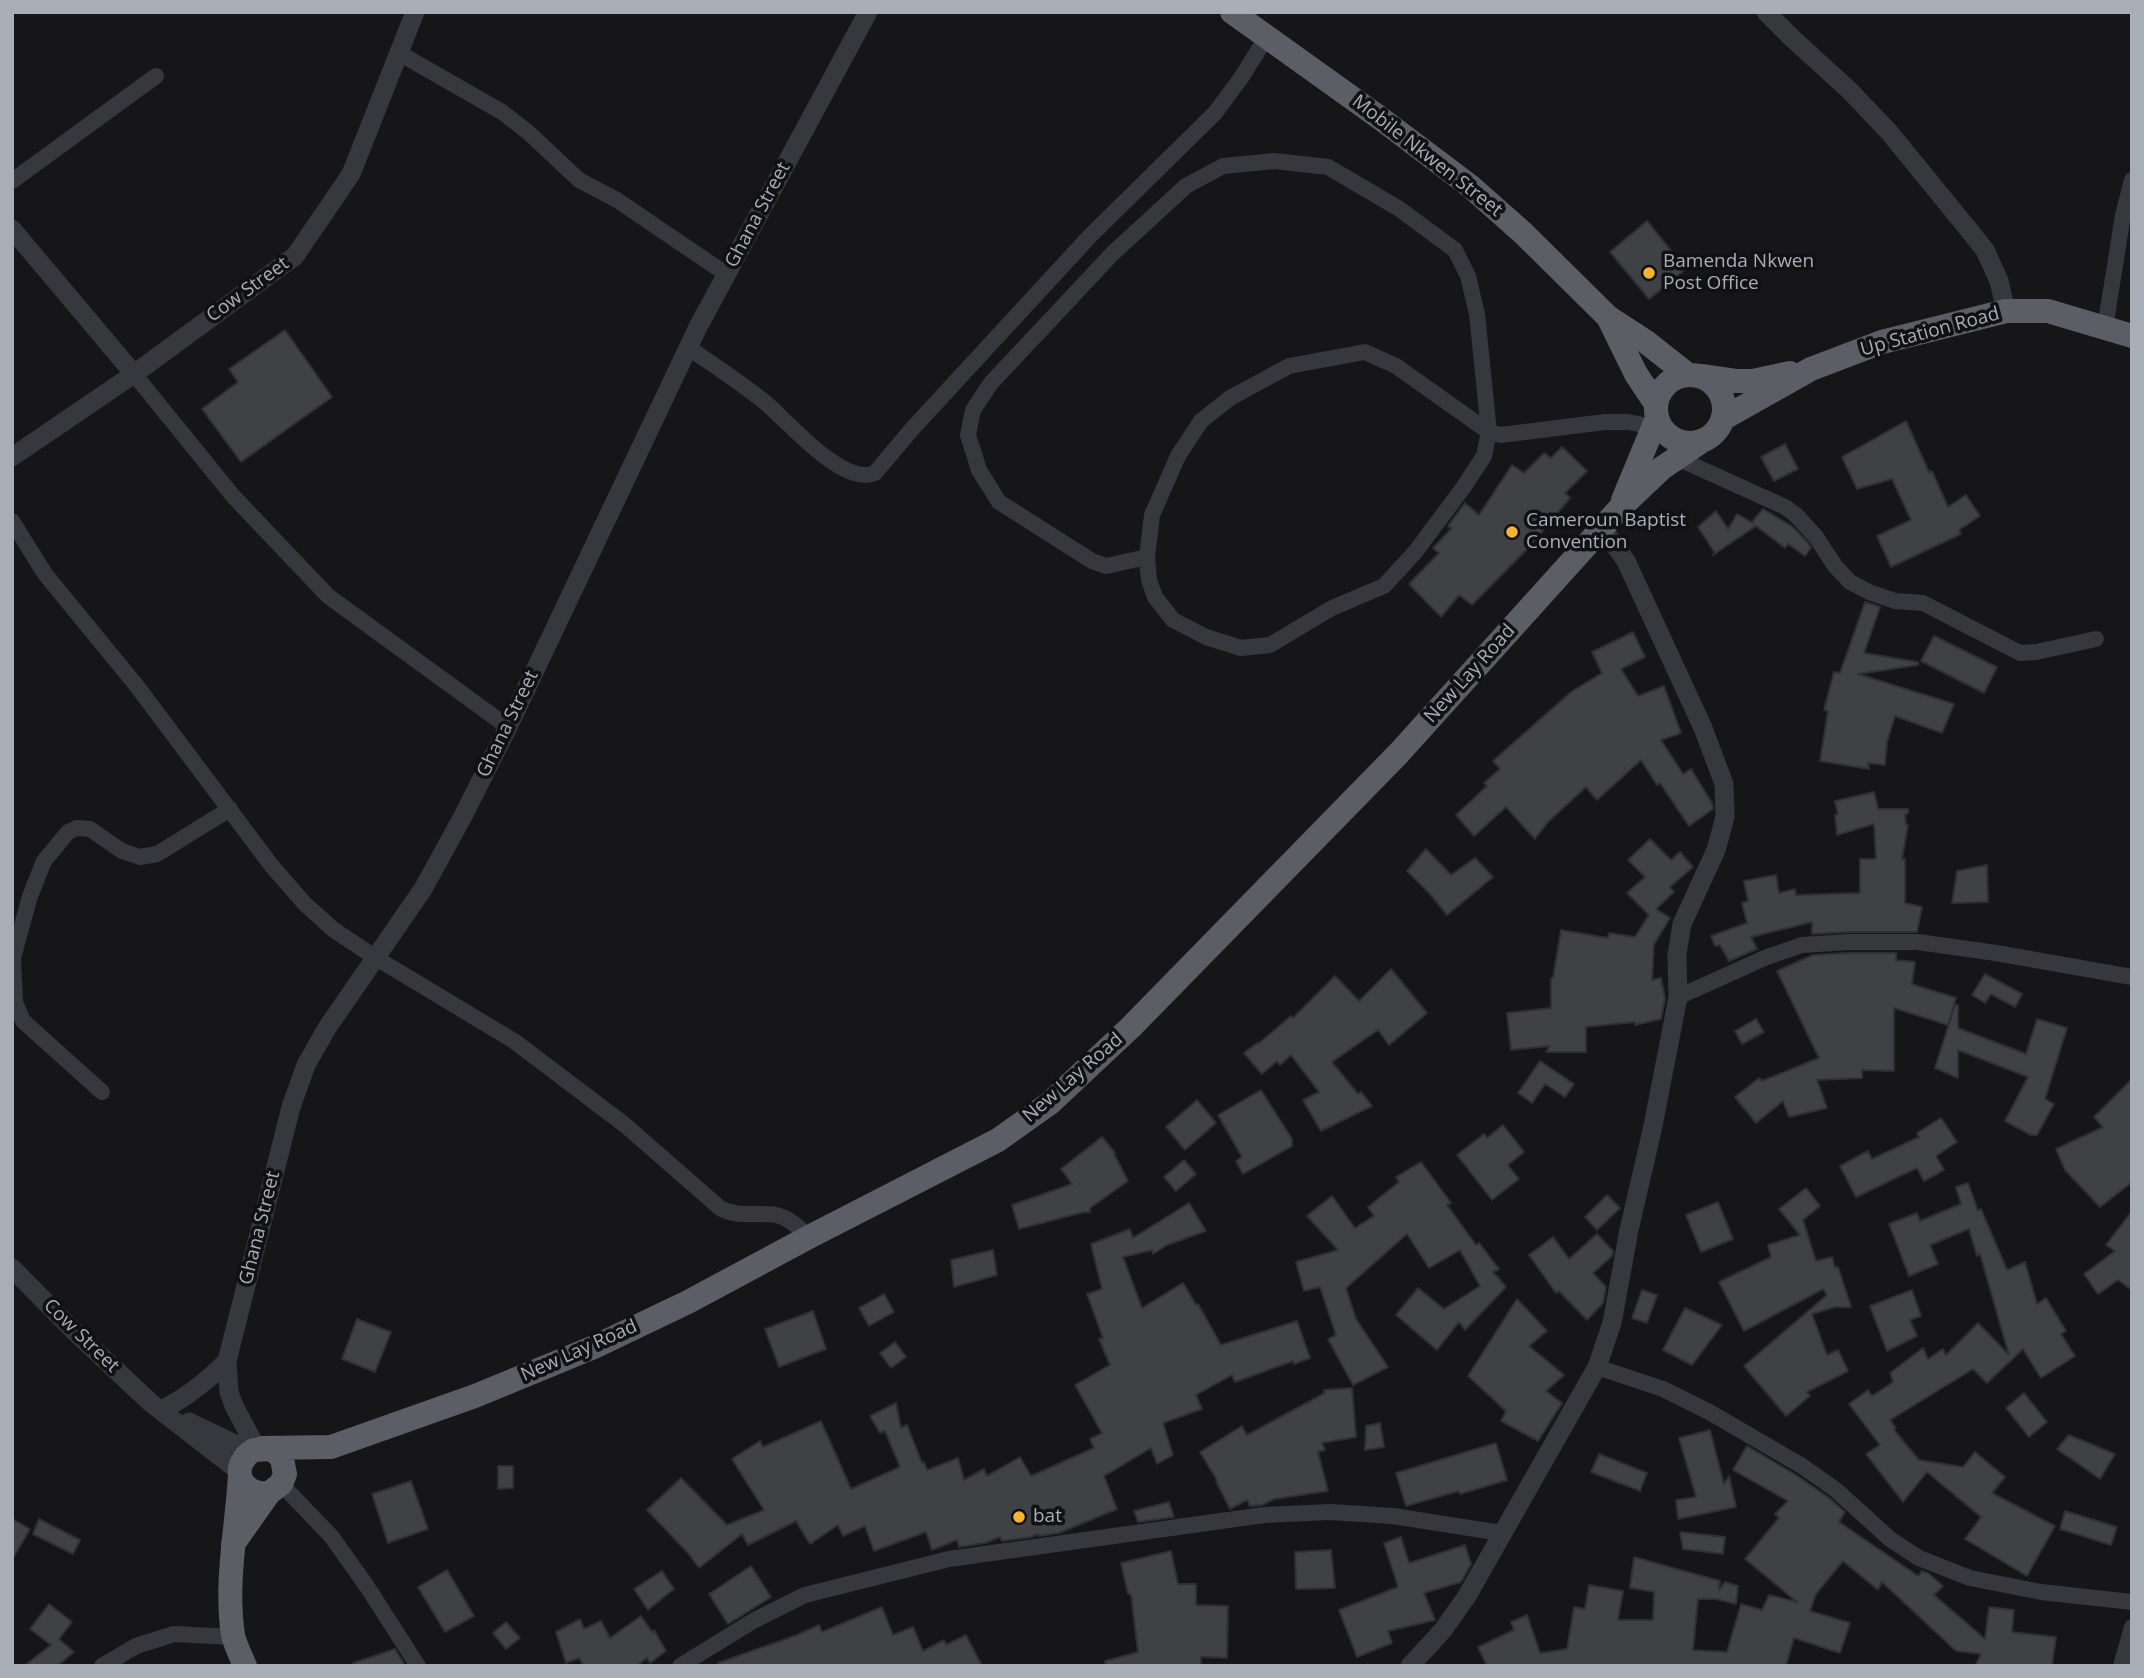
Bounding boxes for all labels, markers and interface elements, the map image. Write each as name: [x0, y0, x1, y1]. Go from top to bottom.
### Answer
street label: Mobile Nkwen Street: [1347, 90, 1507, 222]
street label: Ghana Street: [721, 158, 795, 272]
place label: Bamenda Nkwen Post Office: [1663, 251, 1814, 295]
street label: Cow Street: [202, 253, 294, 327]
marker: Bamenda Nkwen Post Office: [1641, 265, 1657, 281]
street label: Up Station Road: [1858, 302, 2002, 362]
place label: Cameroun Baptist Convention: [1526, 510, 1686, 554]
marker: Cameroun Baptist Convention: [1504, 524, 1520, 540]
street label: New Lay Road: [1420, 620, 1520, 728]
street label: Ghana Street: [472, 667, 544, 781]
street label: New Lay Road: [1018, 1028, 1128, 1128]
street label: Ghana Street: [235, 1169, 285, 1287]
street label: Cow Street: [39, 1294, 123, 1378]
street label: New Lay Road: [517, 1315, 641, 1387]
place label: bat: [1033, 1506, 1062, 1528]
marker: bat: [1011, 1509, 1027, 1525]

